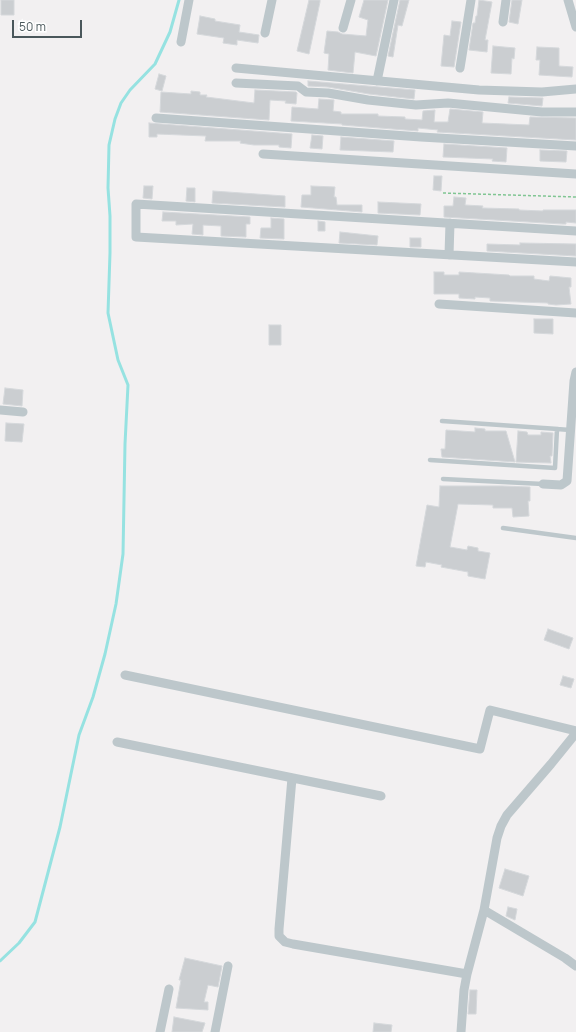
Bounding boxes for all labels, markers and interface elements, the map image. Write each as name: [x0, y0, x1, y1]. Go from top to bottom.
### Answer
scale bar: [14, 12, 84, 38]
text: 50 m: [19, 18, 46, 35]

